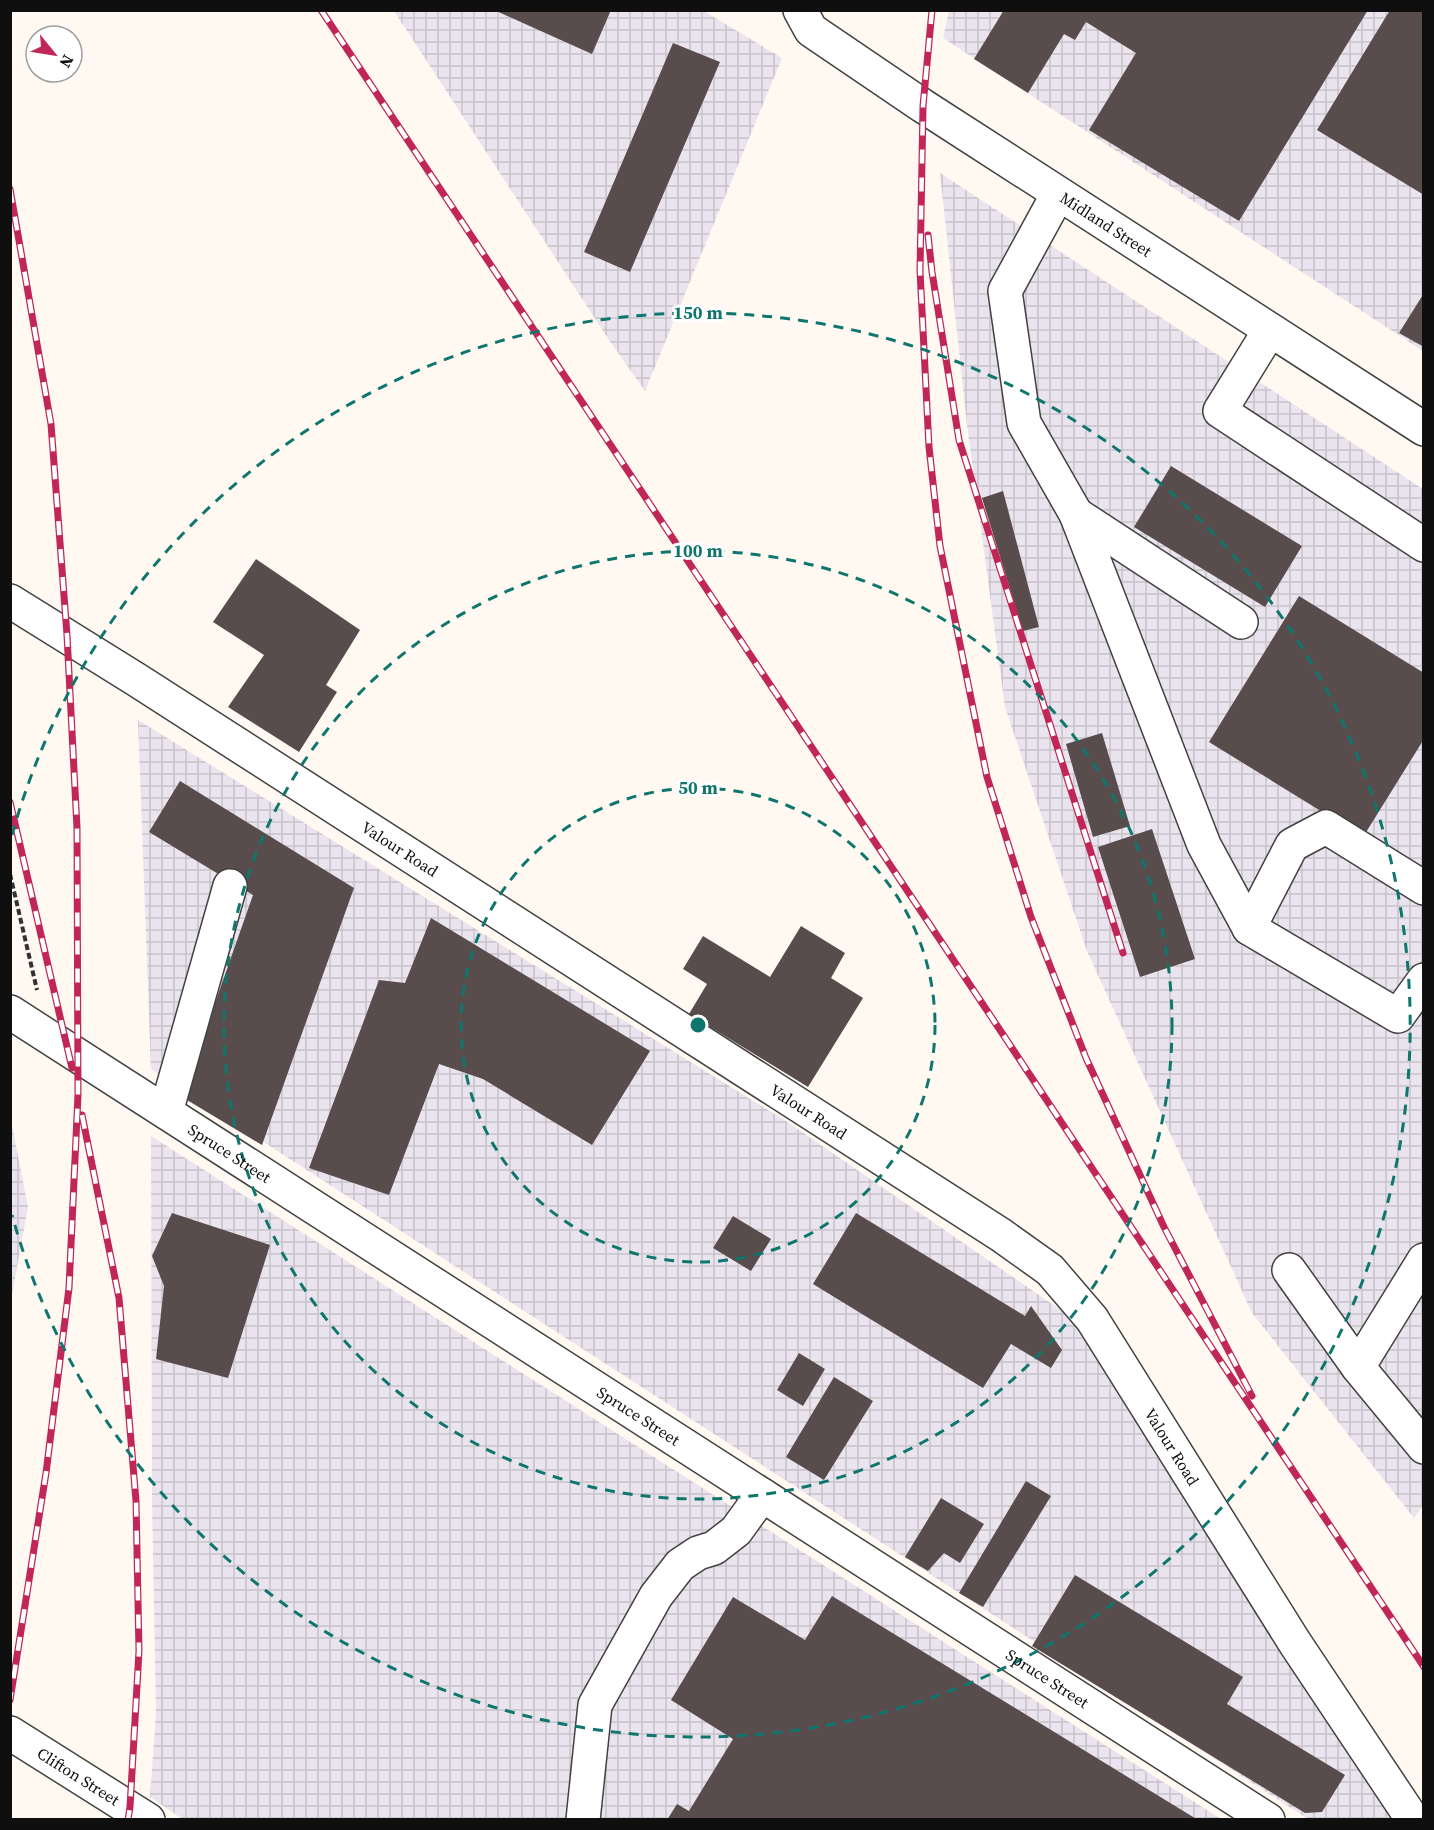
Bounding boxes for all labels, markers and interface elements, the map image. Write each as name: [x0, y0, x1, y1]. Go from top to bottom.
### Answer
north arrow: [24, 24, 84, 84]
text: N: [54, 51, 79, 72]
street label: Midland Street: [1056, 186, 1157, 262]
text: 150 m: [673, 300, 723, 325]
text: 100 m: [673, 538, 723, 563]
text: 50 m: [678, 775, 718, 800]
street label: Valour Road: [357, 816, 443, 882]
centre of rings: [688, 1015, 708, 1035]
street label: Valour Road: [766, 1079, 851, 1144]
street label: Spruce Street: [184, 1118, 276, 1188]
street label: Spruce Street: [593, 1381, 685, 1451]
street label: Valour Road: [1140, 1404, 1205, 1490]
street label: Spruce Street: [1002, 1644, 1094, 1714]
street label: Clifton Street: [33, 1742, 125, 1811]

